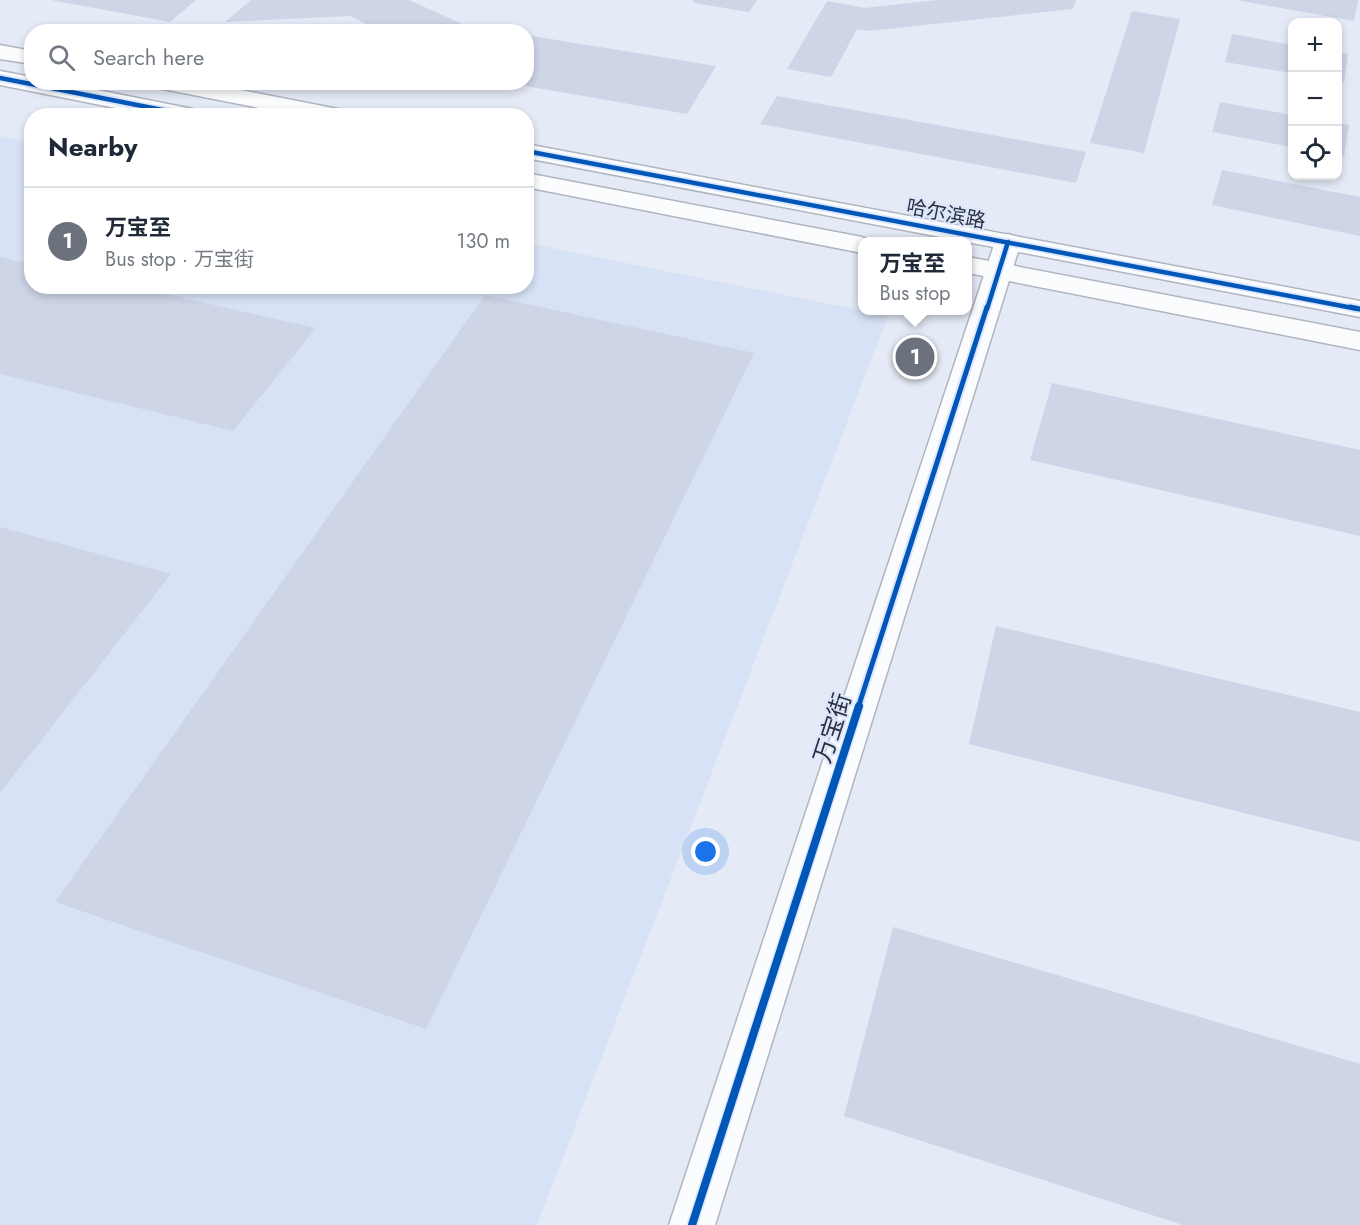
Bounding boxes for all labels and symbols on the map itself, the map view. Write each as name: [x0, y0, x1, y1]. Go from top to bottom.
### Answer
street label: 哈尔滨路: [904, 192, 988, 236]
pin: 1: [896, 334, 934, 380]
street label: 万宝街: [804, 688, 860, 768]
your location: [691, 837, 720, 866]

